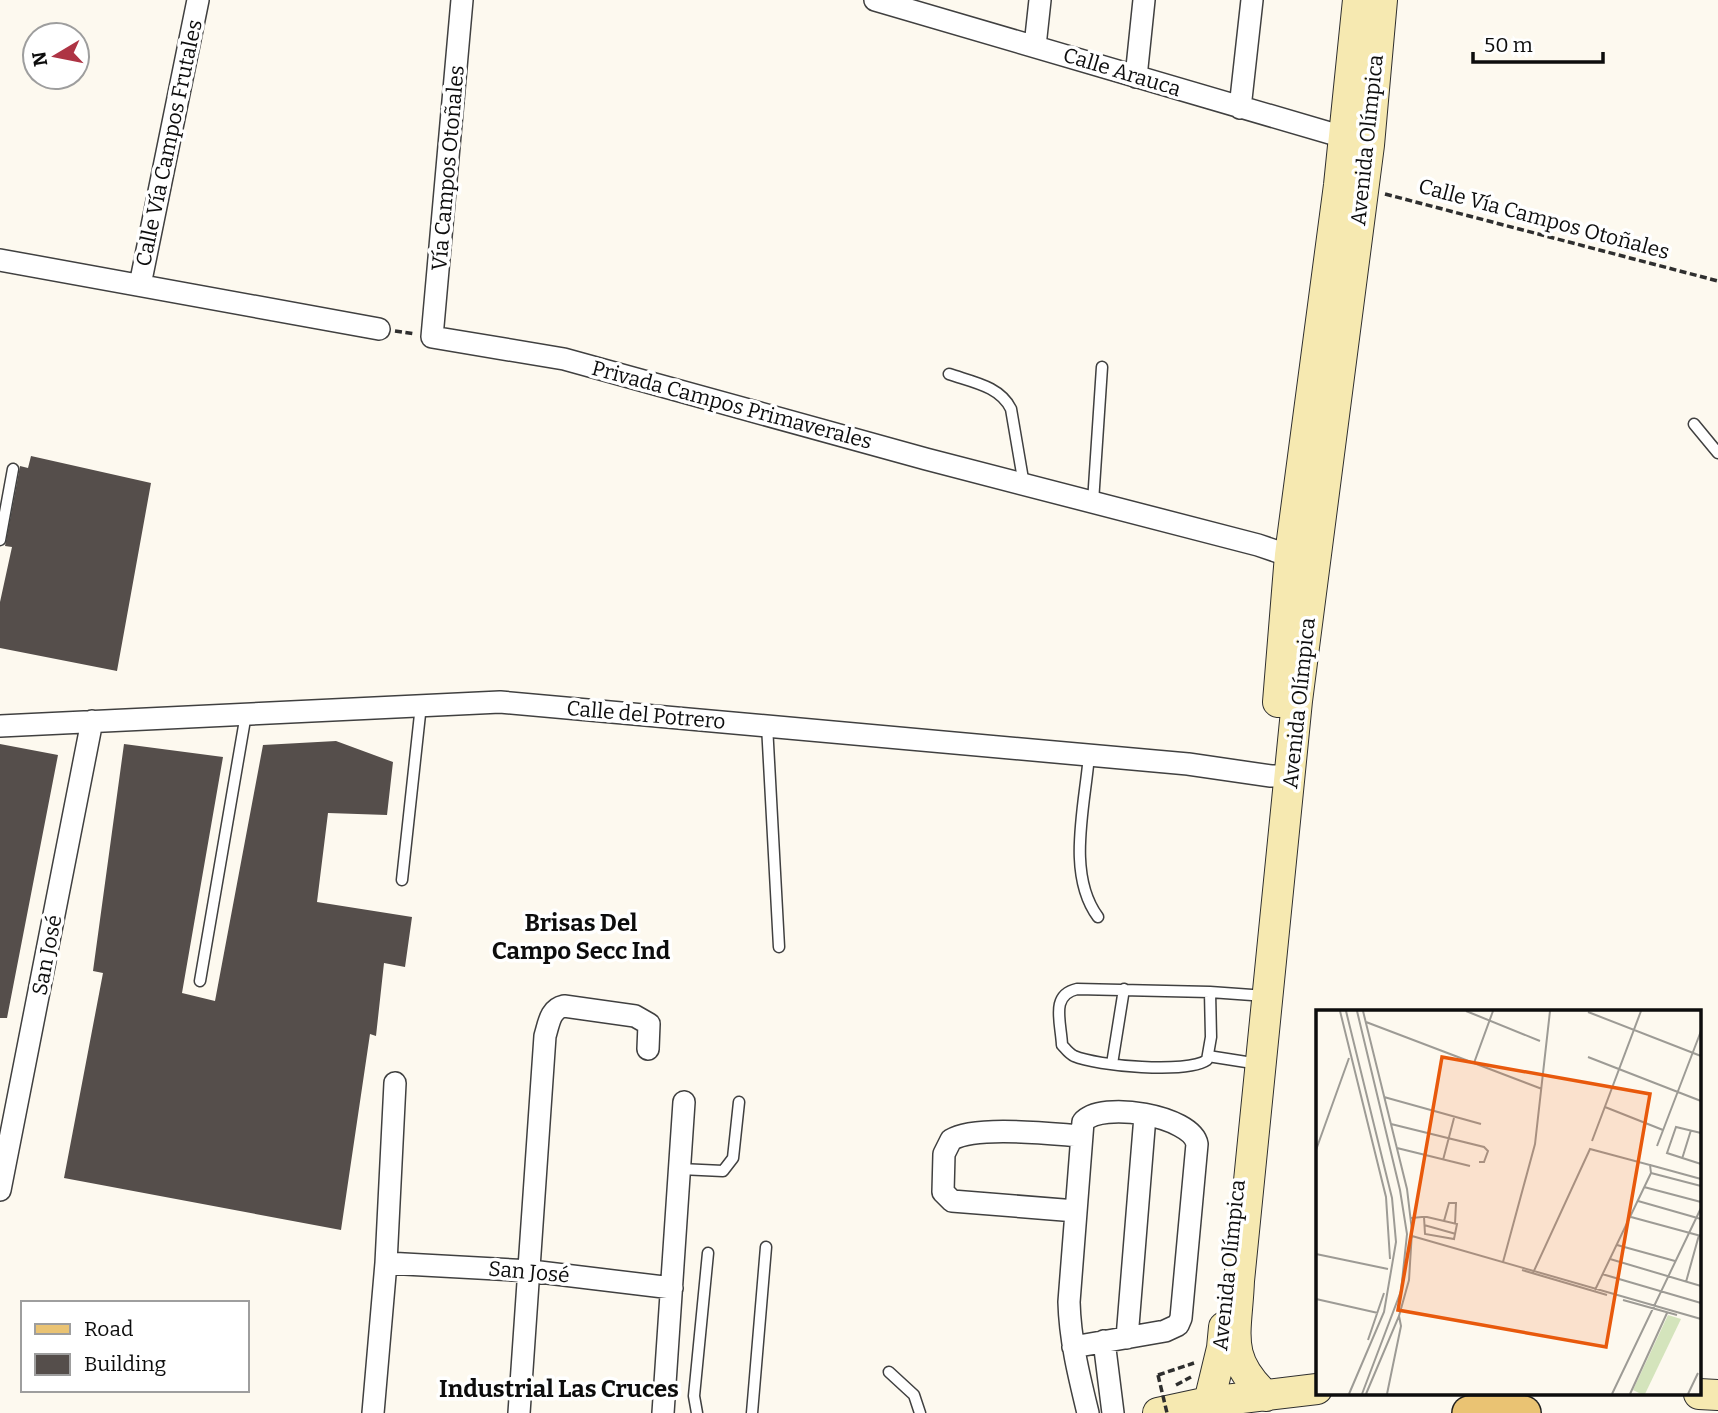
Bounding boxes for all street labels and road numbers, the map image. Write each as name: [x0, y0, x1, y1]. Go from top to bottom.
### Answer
street label: Calle Vía Campos Frutales: [130, 17, 208, 269]
street label: Calle Arauca: [1060, 42, 1185, 102]
street label: Avenida Olímpica: [1345, 53, 1389, 227]
street label: Vía Campos Otoñales: [426, 64, 470, 272]
street label: Calle Vía Campos Otoñales: [1416, 173, 1672, 265]
street label: Privada Campos Primaverales: [589, 355, 875, 455]
street label: Avenida Olímpica: [1277, 616, 1321, 790]
street label: Calle del Potrero: [565, 695, 727, 735]
street label: San José: [26, 913, 68, 997]
street label: Avenida Olímpica: [1207, 1178, 1251, 1352]
street label: San José: [487, 1256, 571, 1288]

